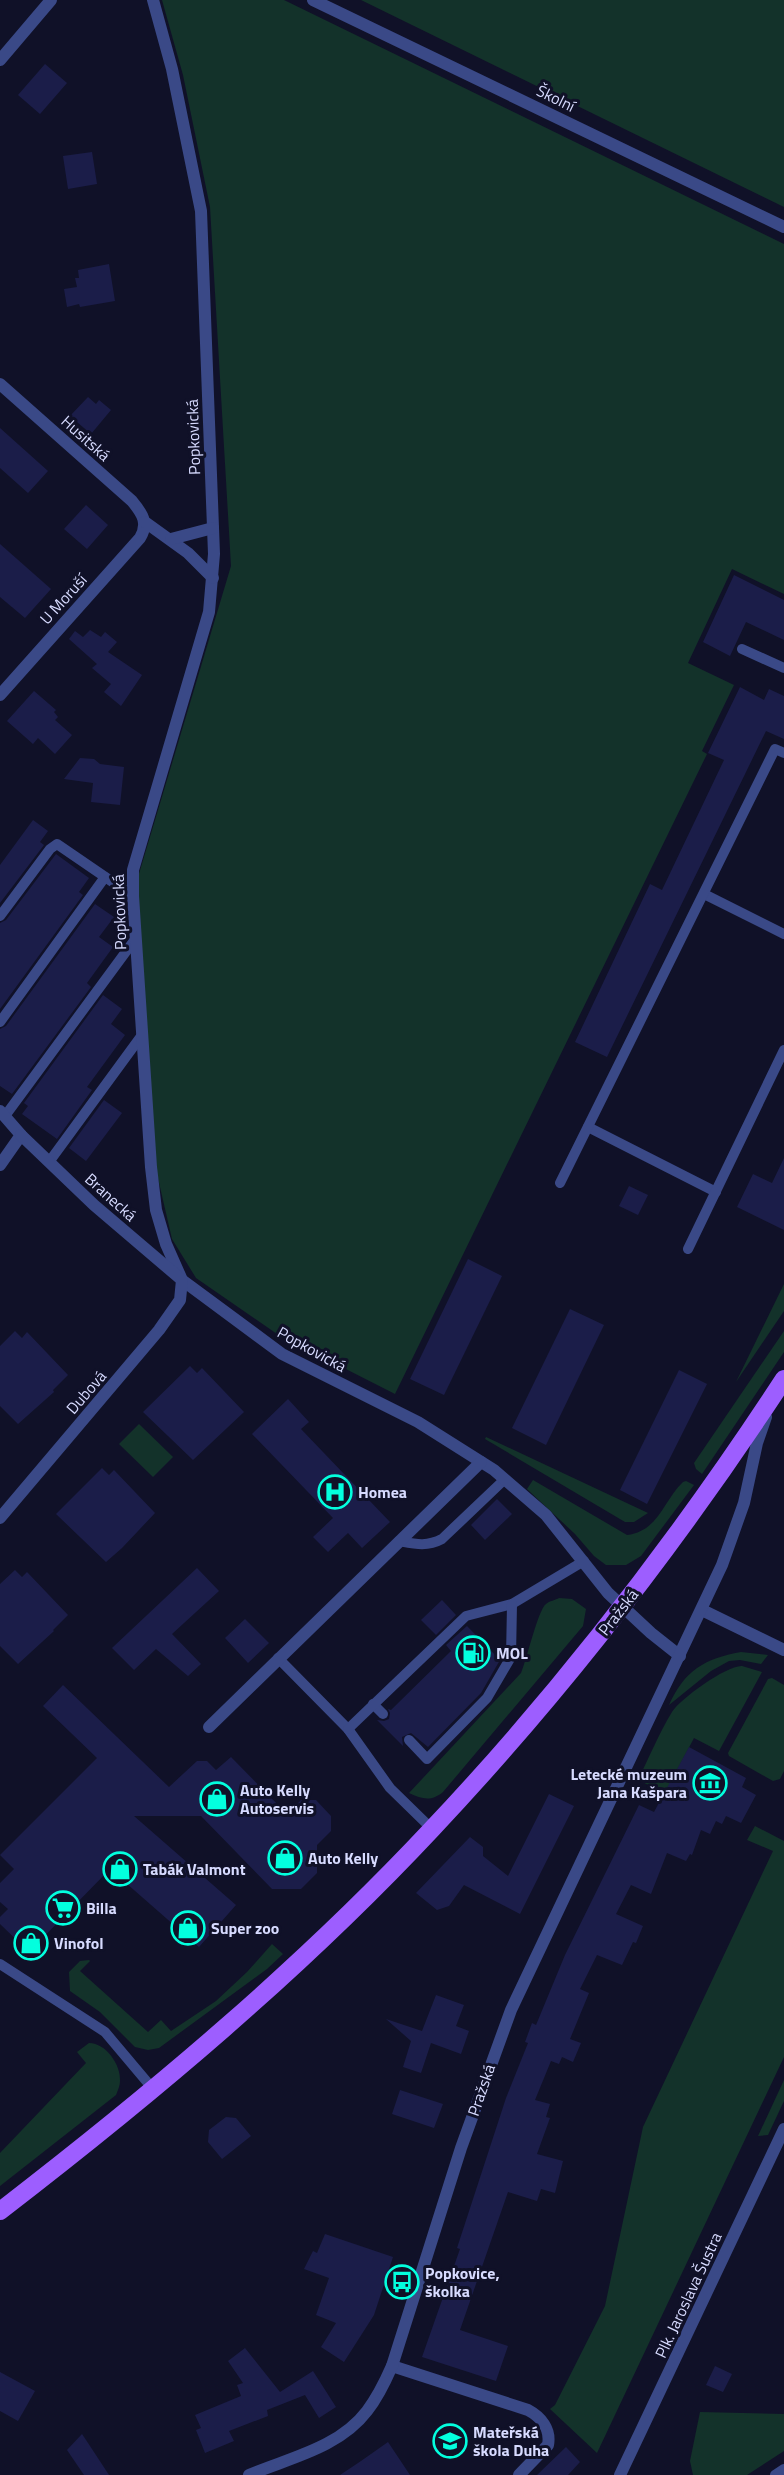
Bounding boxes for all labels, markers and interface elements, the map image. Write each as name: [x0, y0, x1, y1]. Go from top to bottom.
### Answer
street label: Školní: [533, 78, 581, 118]
street label: Popkovická: [180, 399, 206, 475]
street label: Husitská: [56, 409, 116, 467]
street label: U Moruší: [34, 567, 93, 630]
street label: Popkovická: [106, 874, 132, 950]
street label: Branecká: [80, 1167, 142, 1227]
street label: Popkovická: [273, 1320, 351, 1378]
street label: Dubová: [60, 1365, 112, 1419]
hospital icon: Homea: [317, 1474, 353, 1510]
place label: Homea: [358, 1480, 407, 1504]
street label: Pražská: [592, 1584, 644, 1640]
fuel station icon: MOL: [455, 1635, 491, 1671]
place label: MOL: [496, 1641, 528, 1665]
place label: Letecké muzeum Jana Kašpara: [570, 1762, 687, 1804]
museum icon: Letecké muzeum Jana Kašpara: [692, 1765, 728, 1801]
place label: Auto Kelly Autoservis: [240, 1778, 314, 1820]
shop icon: Auto Kelly Autoservis: [199, 1781, 235, 1817]
shop icon: Auto Kelly: [267, 1840, 303, 1876]
place label: Auto Kelly: [308, 1846, 378, 1870]
shop icon: Tabák Valmont: [102, 1851, 138, 1887]
place label: Tabák Valmont: [143, 1857, 246, 1881]
supermarket icon: Billa: [45, 1890, 81, 1926]
place label: Billa: [86, 1896, 117, 1920]
shop icon: Super zoo: [170, 1910, 206, 1946]
place label: Super zoo: [211, 1916, 279, 1940]
shop icon: Vinofol: [13, 1925, 49, 1961]
place label: Vinofol: [54, 1931, 104, 1955]
street label: Pražská: [461, 2061, 501, 2119]
street label: Plk. Jaroslava Šustra: [648, 2228, 728, 2362]
place label: Popkovice, školka: [425, 2261, 500, 2303]
bus stop icon: Popkovice, školka: [384, 2264, 420, 2300]
place label: Mateřská škola Duha: [473, 2420, 549, 2462]
school or university icon: Mateřská škola Duha: [432, 2423, 468, 2459]

